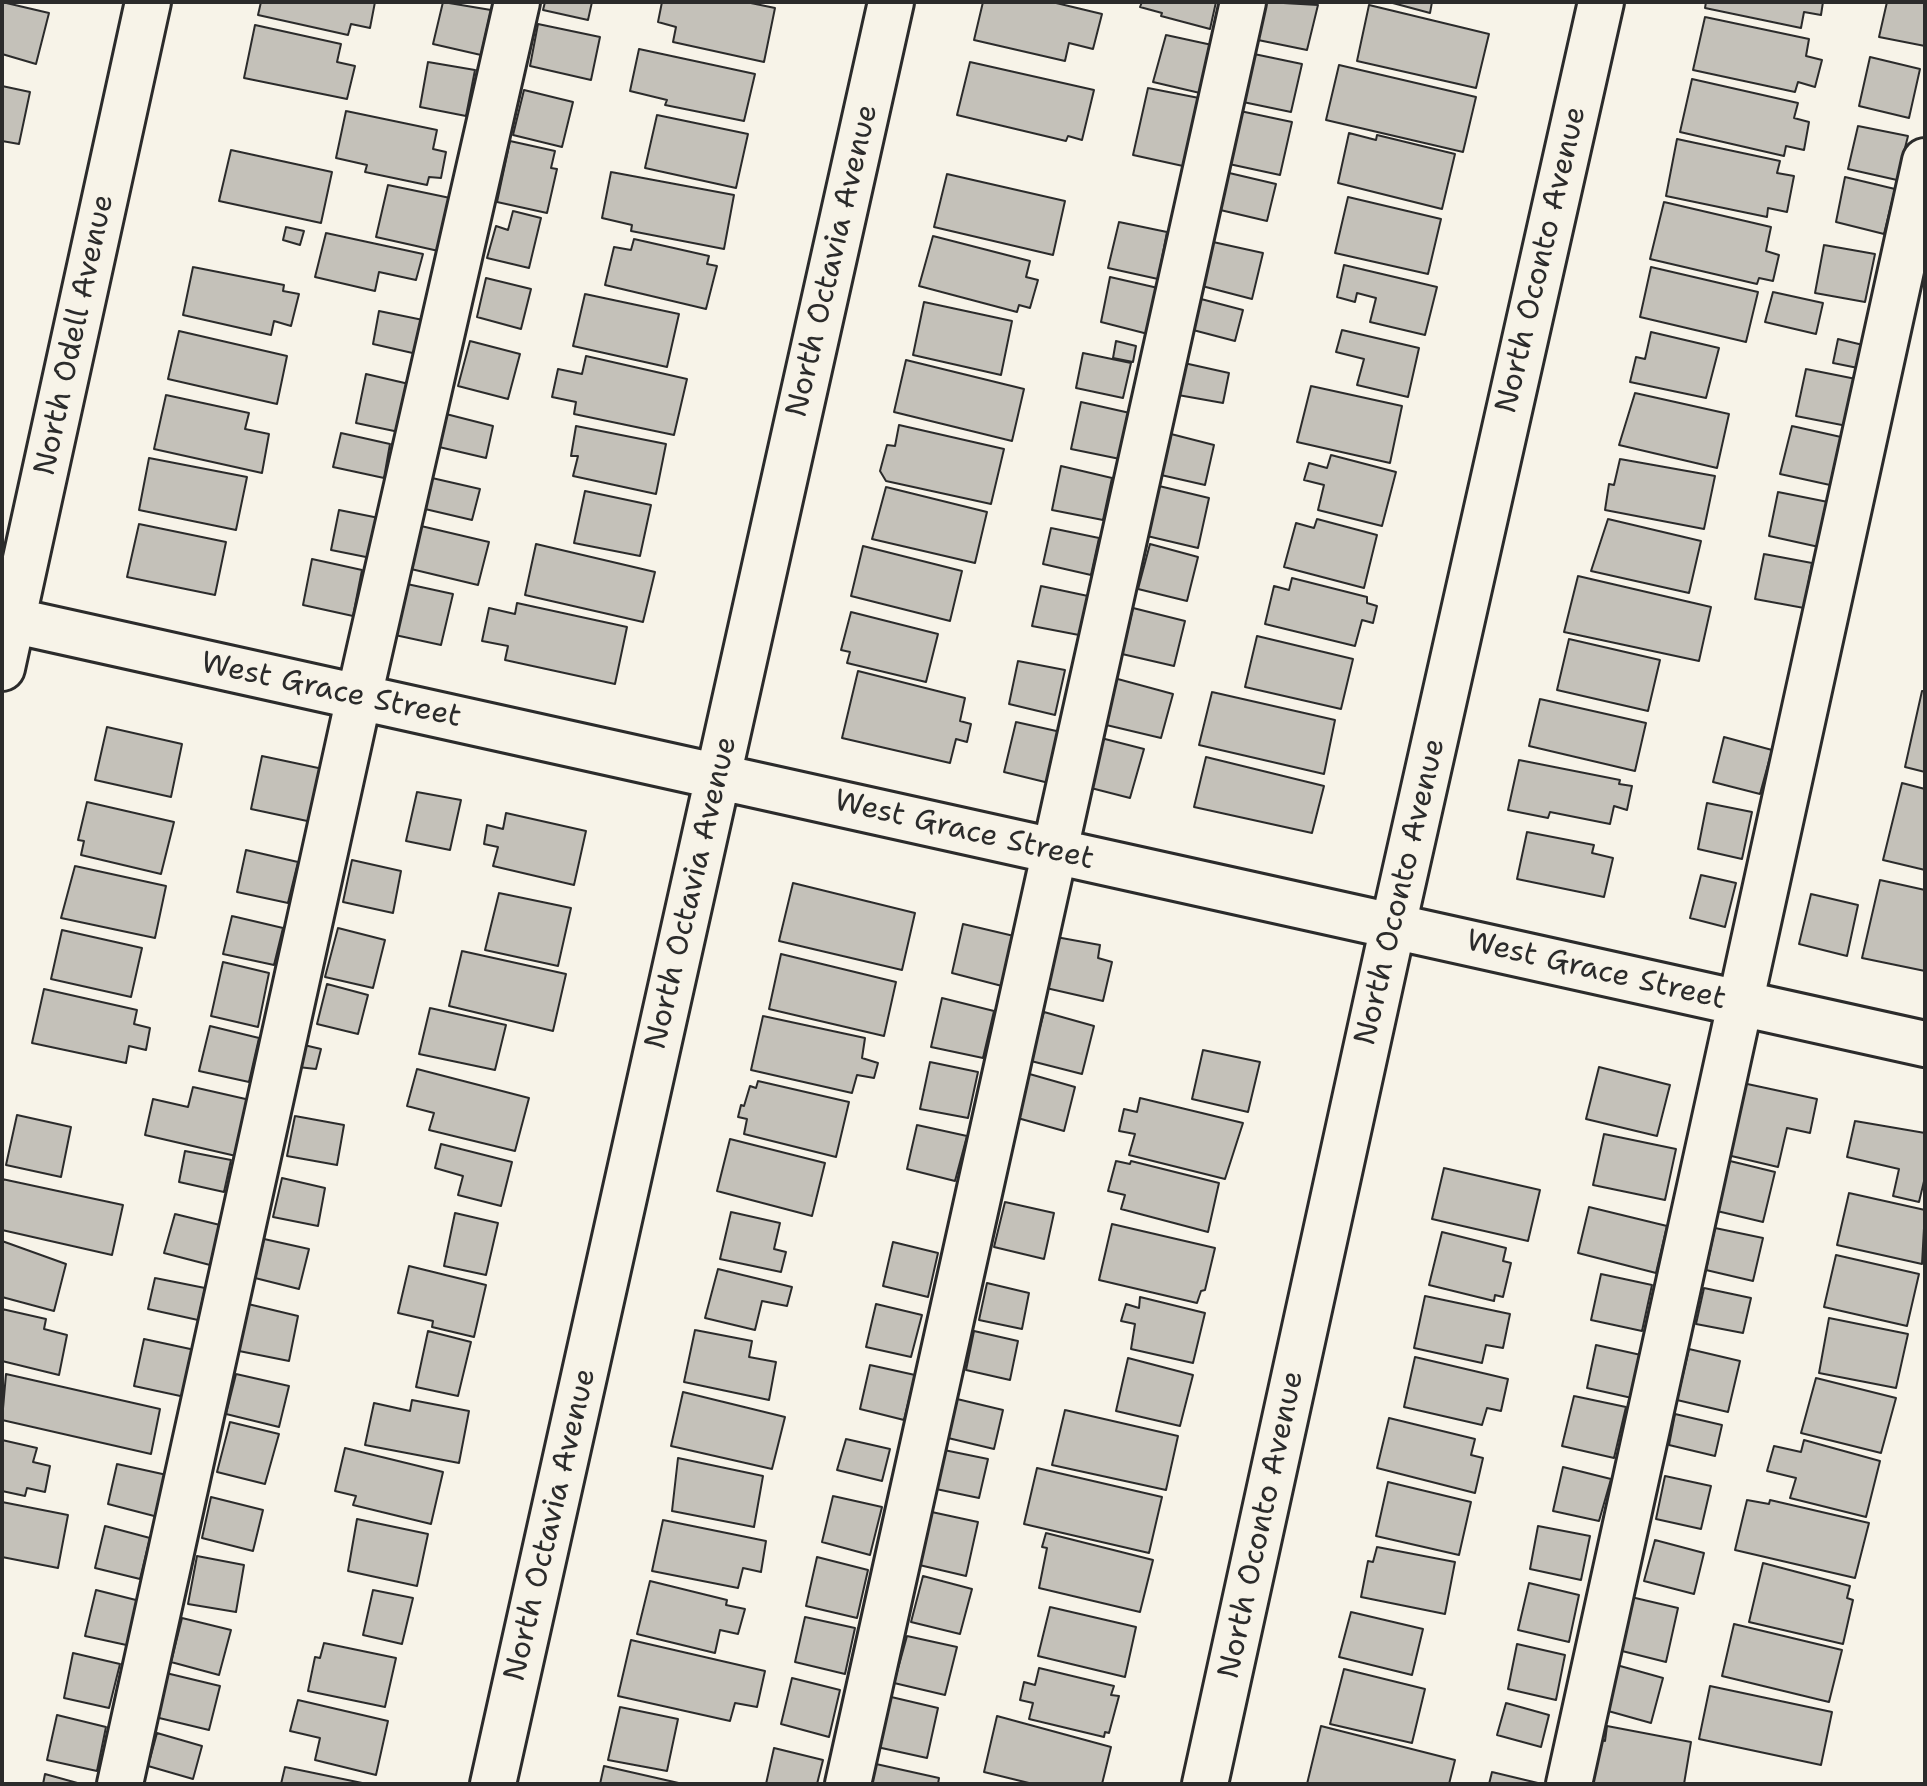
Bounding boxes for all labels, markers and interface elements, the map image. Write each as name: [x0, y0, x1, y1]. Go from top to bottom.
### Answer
street label: North Octavia Avenue: [780, 101, 886, 421]
street label: North Oconto Avenue: [1489, 103, 1595, 417]
street label: North Odell Avenue: [28, 191, 122, 479]
street label: West Grace Street: [198, 646, 464, 736]
street label: North Octavia Avenue: [639, 733, 745, 1053]
street label: North Oconto Avenue: [1348, 735, 1454, 1049]
street label: West Grace Street: [831, 784, 1097, 878]
street label: West Grace Street: [1463, 924, 1729, 1018]
street label: North Octavia Avenue: [498, 1365, 604, 1685]
street label: North Oconto Avenue: [1212, 1368, 1312, 1682]

